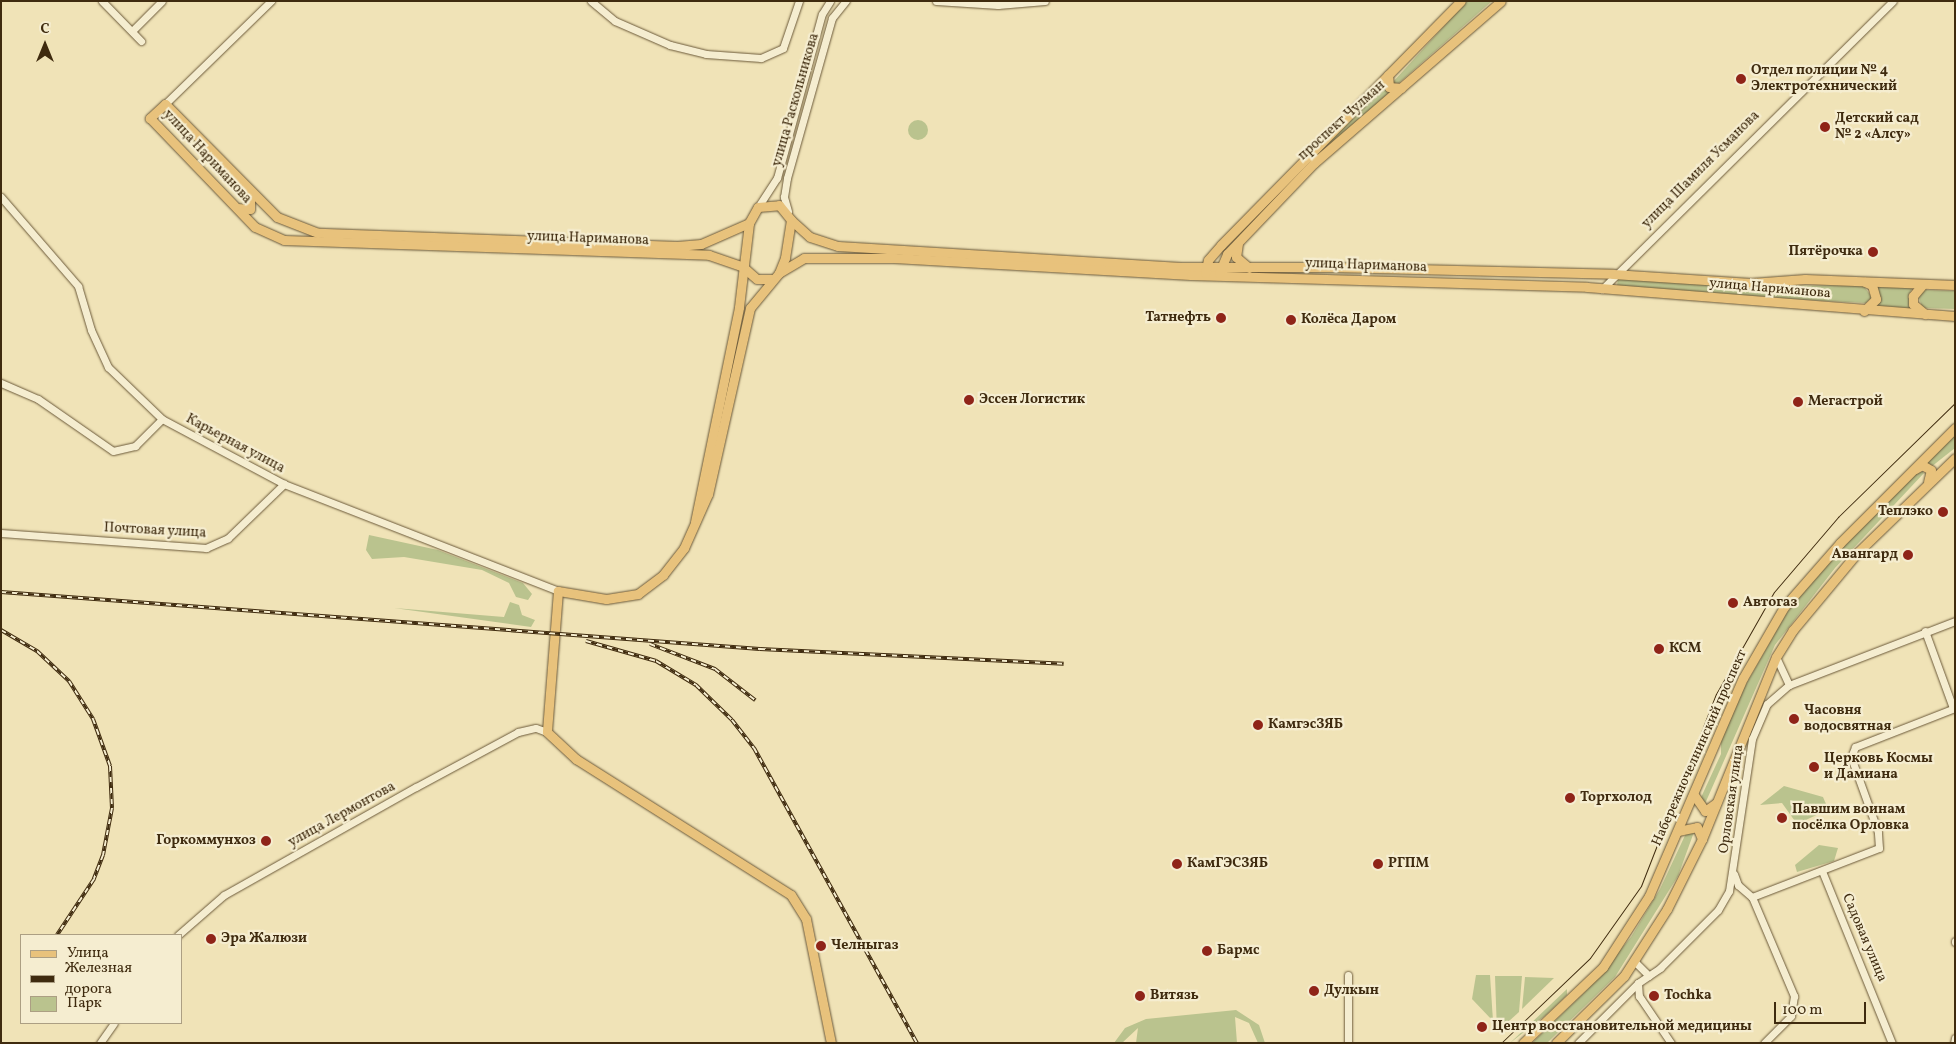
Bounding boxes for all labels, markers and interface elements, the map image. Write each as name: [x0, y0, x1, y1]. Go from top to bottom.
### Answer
north arrow: [20, 20, 70, 70]
text: С: [40, 20, 50, 39]
street label: улица Раскольникова: [769, 31, 823, 169]
place label: Отдел полиции № 4 Электротехнический: [1751, 63, 1897, 95]
marker: Отдел полиции № 4 Электротехнический: [1735, 73, 1747, 85]
street label: проспект Чулман: [1295, 78, 1389, 164]
street label: улица Нариманова: [159, 107, 255, 207]
street label: улица Шамиля Усманова: [1639, 108, 1763, 232]
place label: Детский сад № 2 «Алсу»: [1835, 111, 1919, 144]
marker: Детский сад № 2 «Алсу»: [1819, 121, 1831, 133]
street label: улица Нариманова: [527, 228, 649, 250]
place label: Пятёрочка: [1788, 244, 1863, 260]
marker: Пятёрочка: [1867, 246, 1879, 258]
street label: улица Нариманова: [1305, 255, 1427, 277]
street label: улица Нариманова: [1708, 275, 1832, 303]
place label: Татнефть: [1145, 310, 1211, 326]
marker: Татнефть: [1215, 312, 1227, 324]
place label: Колёса Даром: [1301, 312, 1396, 328]
marker: Колёса Даром: [1285, 314, 1297, 326]
place label: Эссен Логистик: [979, 392, 1085, 408]
marker: Эссен Логистик: [963, 394, 975, 406]
place label: Мегастрой: [1808, 394, 1883, 410]
marker: Мегастрой: [1792, 396, 1804, 408]
street label: Карьерная улица: [182, 411, 288, 477]
place label: Теплэко: [1878, 504, 1933, 520]
marker: Теплэко: [1937, 506, 1949, 518]
street label: Почтовая улица: [103, 520, 207, 542]
place label: Авангард: [1832, 547, 1898, 563]
marker: Авангард: [1902, 549, 1914, 561]
place label: Автогаз: [1743, 595, 1797, 611]
marker: Автогаз: [1727, 597, 1739, 609]
place label: КСМ: [1669, 641, 1701, 657]
marker: КСМ: [1653, 643, 1665, 655]
street label: Набережночелнинский проспект: [1649, 647, 1751, 849]
place label: Часовня водосвятная: [1804, 703, 1892, 736]
marker: Часовня водосвятная: [1788, 713, 1800, 725]
place label: КамгэсЗЯБ: [1268, 717, 1343, 733]
marker: КамгэсЗЯБ: [1252, 719, 1264, 731]
street label: Орловская улица: [1716, 743, 1748, 855]
place label: Церковь Космы и Дамиана: [1824, 751, 1933, 784]
marker: Церковь Космы и Дамиана: [1808, 761, 1820, 773]
street label: улица Лермонтова: [286, 779, 398, 851]
place label: Торгхолод: [1580, 790, 1652, 806]
marker: Торгхолод: [1564, 792, 1576, 804]
place label: Павшим воинам посёлка Орловка: [1792, 802, 1909, 834]
marker: Павшим воинам посёлка Орловка: [1776, 812, 1788, 824]
place label: Горкоммунхоз: [156, 833, 256, 849]
marker: Горкоммунхоз: [260, 835, 272, 847]
place label: КамГЭСЗЯБ: [1187, 856, 1268, 872]
place label: РГПМ: [1388, 856, 1429, 872]
marker: КамГЭСЗЯБ: [1171, 858, 1183, 870]
marker: РГПМ: [1372, 858, 1384, 870]
street label: Садовая улица: [1838, 891, 1890, 985]
place label: Эра Жалюзи: [221, 931, 307, 947]
marker: Эра Жалюзи: [205, 933, 217, 945]
legend: [20, 934, 182, 1024]
place label: Челныгаз: [831, 938, 899, 954]
marker: Челныгаз: [815, 940, 827, 952]
text: Улица: [67, 943, 109, 964]
place label: Бармс: [1217, 943, 1259, 959]
marker: Бармс: [1201, 945, 1213, 957]
text: Железная дорога: [65, 958, 132, 1000]
place label: Дулкын: [1324, 983, 1379, 999]
marker: Дулкын: [1308, 985, 1320, 997]
place label: Витязь: [1150, 988, 1199, 1004]
place label: Tochka: [1664, 988, 1712, 1004]
marker: Витязь: [1134, 990, 1146, 1002]
marker: Tochka: [1648, 990, 1660, 1002]
scale bar: [1776, 992, 1868, 1024]
text: Парк: [67, 993, 102, 1014]
text: 100 m: [1782, 1000, 1822, 1021]
place label: Центр восстановительной медицины: [1492, 1019, 1752, 1035]
marker: Центр восстановительной медицины: [1476, 1021, 1488, 1033]

